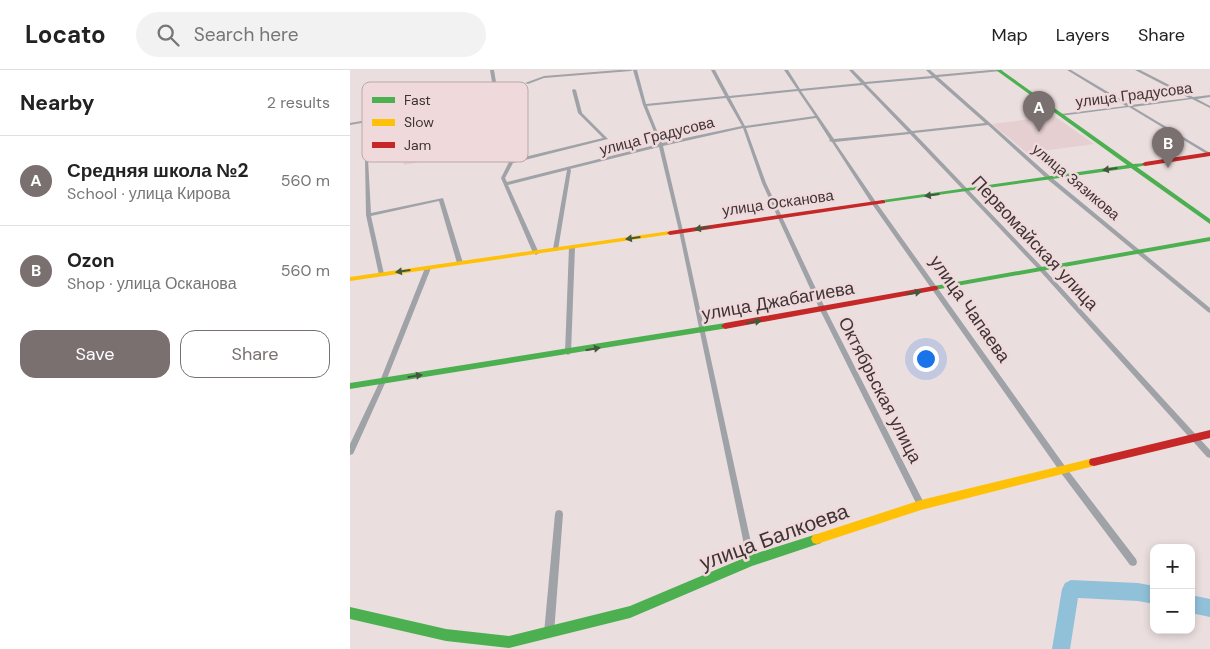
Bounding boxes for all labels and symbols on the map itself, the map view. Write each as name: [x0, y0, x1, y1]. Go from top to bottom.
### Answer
street label: улица Градусова: [1075, 78, 1194, 112]
legend: [362, 82, 528, 162]
text: Fast: [404, 91, 431, 109]
pin: A: [1023, 91, 1055, 132]
street label: улица Градусова: [598, 112, 717, 160]
text: Slow: [404, 113, 434, 131]
pin: B: [1152, 127, 1184, 168]
text: Jam: [404, 136, 431, 154]
street label: улица Зязикова: [1028, 139, 1125, 225]
one-way arrow: [1101, 165, 1117, 173]
street label: Первомайская улица: [966, 170, 1104, 316]
street label: улица Осканова: [721, 185, 836, 221]
one-way arrow: [923, 191, 939, 199]
one-way arrow: [693, 224, 709, 232]
one-way arrow: [625, 234, 641, 242]
street label: улица Чапаева: [924, 251, 1016, 368]
one-way arrow: [395, 267, 411, 275]
street label: улица Джабагиева: [700, 276, 857, 326]
one-way arrow: [906, 288, 922, 296]
street label: Октябрьская улица: [833, 313, 928, 468]
one-way arrow: [746, 317, 762, 325]
one-way arrow: [586, 344, 602, 352]
your location: [913, 346, 939, 372]
one-way arrow: [408, 372, 424, 380]
street label: улица Балкоева: [696, 497, 853, 577]

